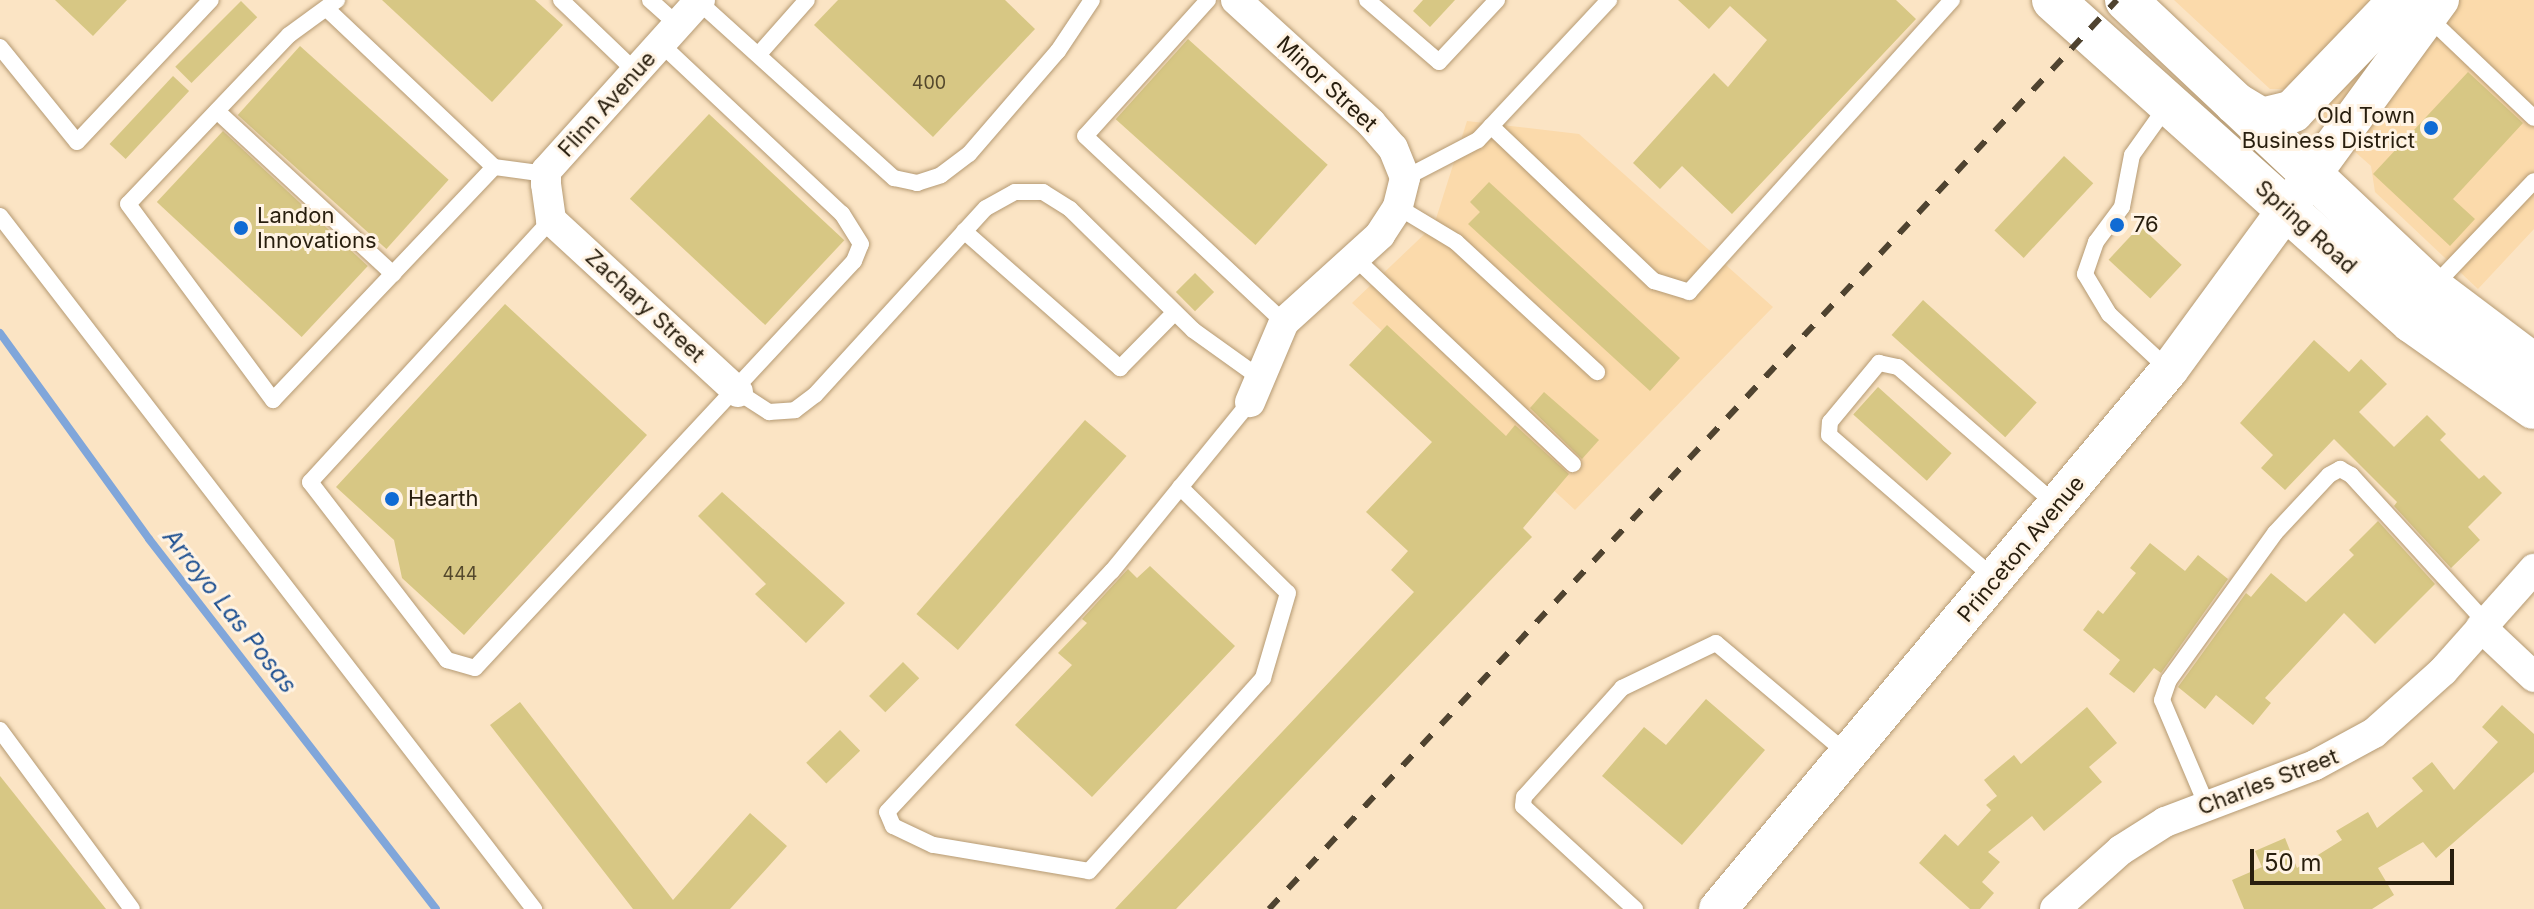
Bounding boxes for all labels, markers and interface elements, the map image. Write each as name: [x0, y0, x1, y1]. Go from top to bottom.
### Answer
street label: Minor Street: [1271, 31, 1383, 137]
street label: Flinn Avenue: [553, 46, 661, 162]
house number: 400: [912, 72, 946, 94]
place label: Old Town Business District: [2242, 102, 2415, 154]
marker: Old Town Business District: [2422, 119, 2440, 137]
street label: Spring Road: [2250, 175, 2362, 279]
place label: Landon Innovations: [257, 202, 377, 254]
place label: 76: [2133, 212, 2159, 238]
marker: 76: [2108, 216, 2126, 234]
marker: Landon Innovations: [232, 219, 250, 237]
street label: Zachary Street: [580, 244, 710, 368]
street label: Princeton Avenue: [1952, 470, 2090, 628]
place label: Hearth: [408, 486, 479, 512]
marker: Hearth: [383, 490, 401, 508]
water label: Arroyo Las Posas: [157, 523, 303, 699]
house number: 444: [443, 563, 477, 585]
street label: Charles Street: [2194, 743, 2342, 821]
scale bar: [2254, 833, 2458, 883]
text: 50 m: [2264, 848, 2322, 877]

